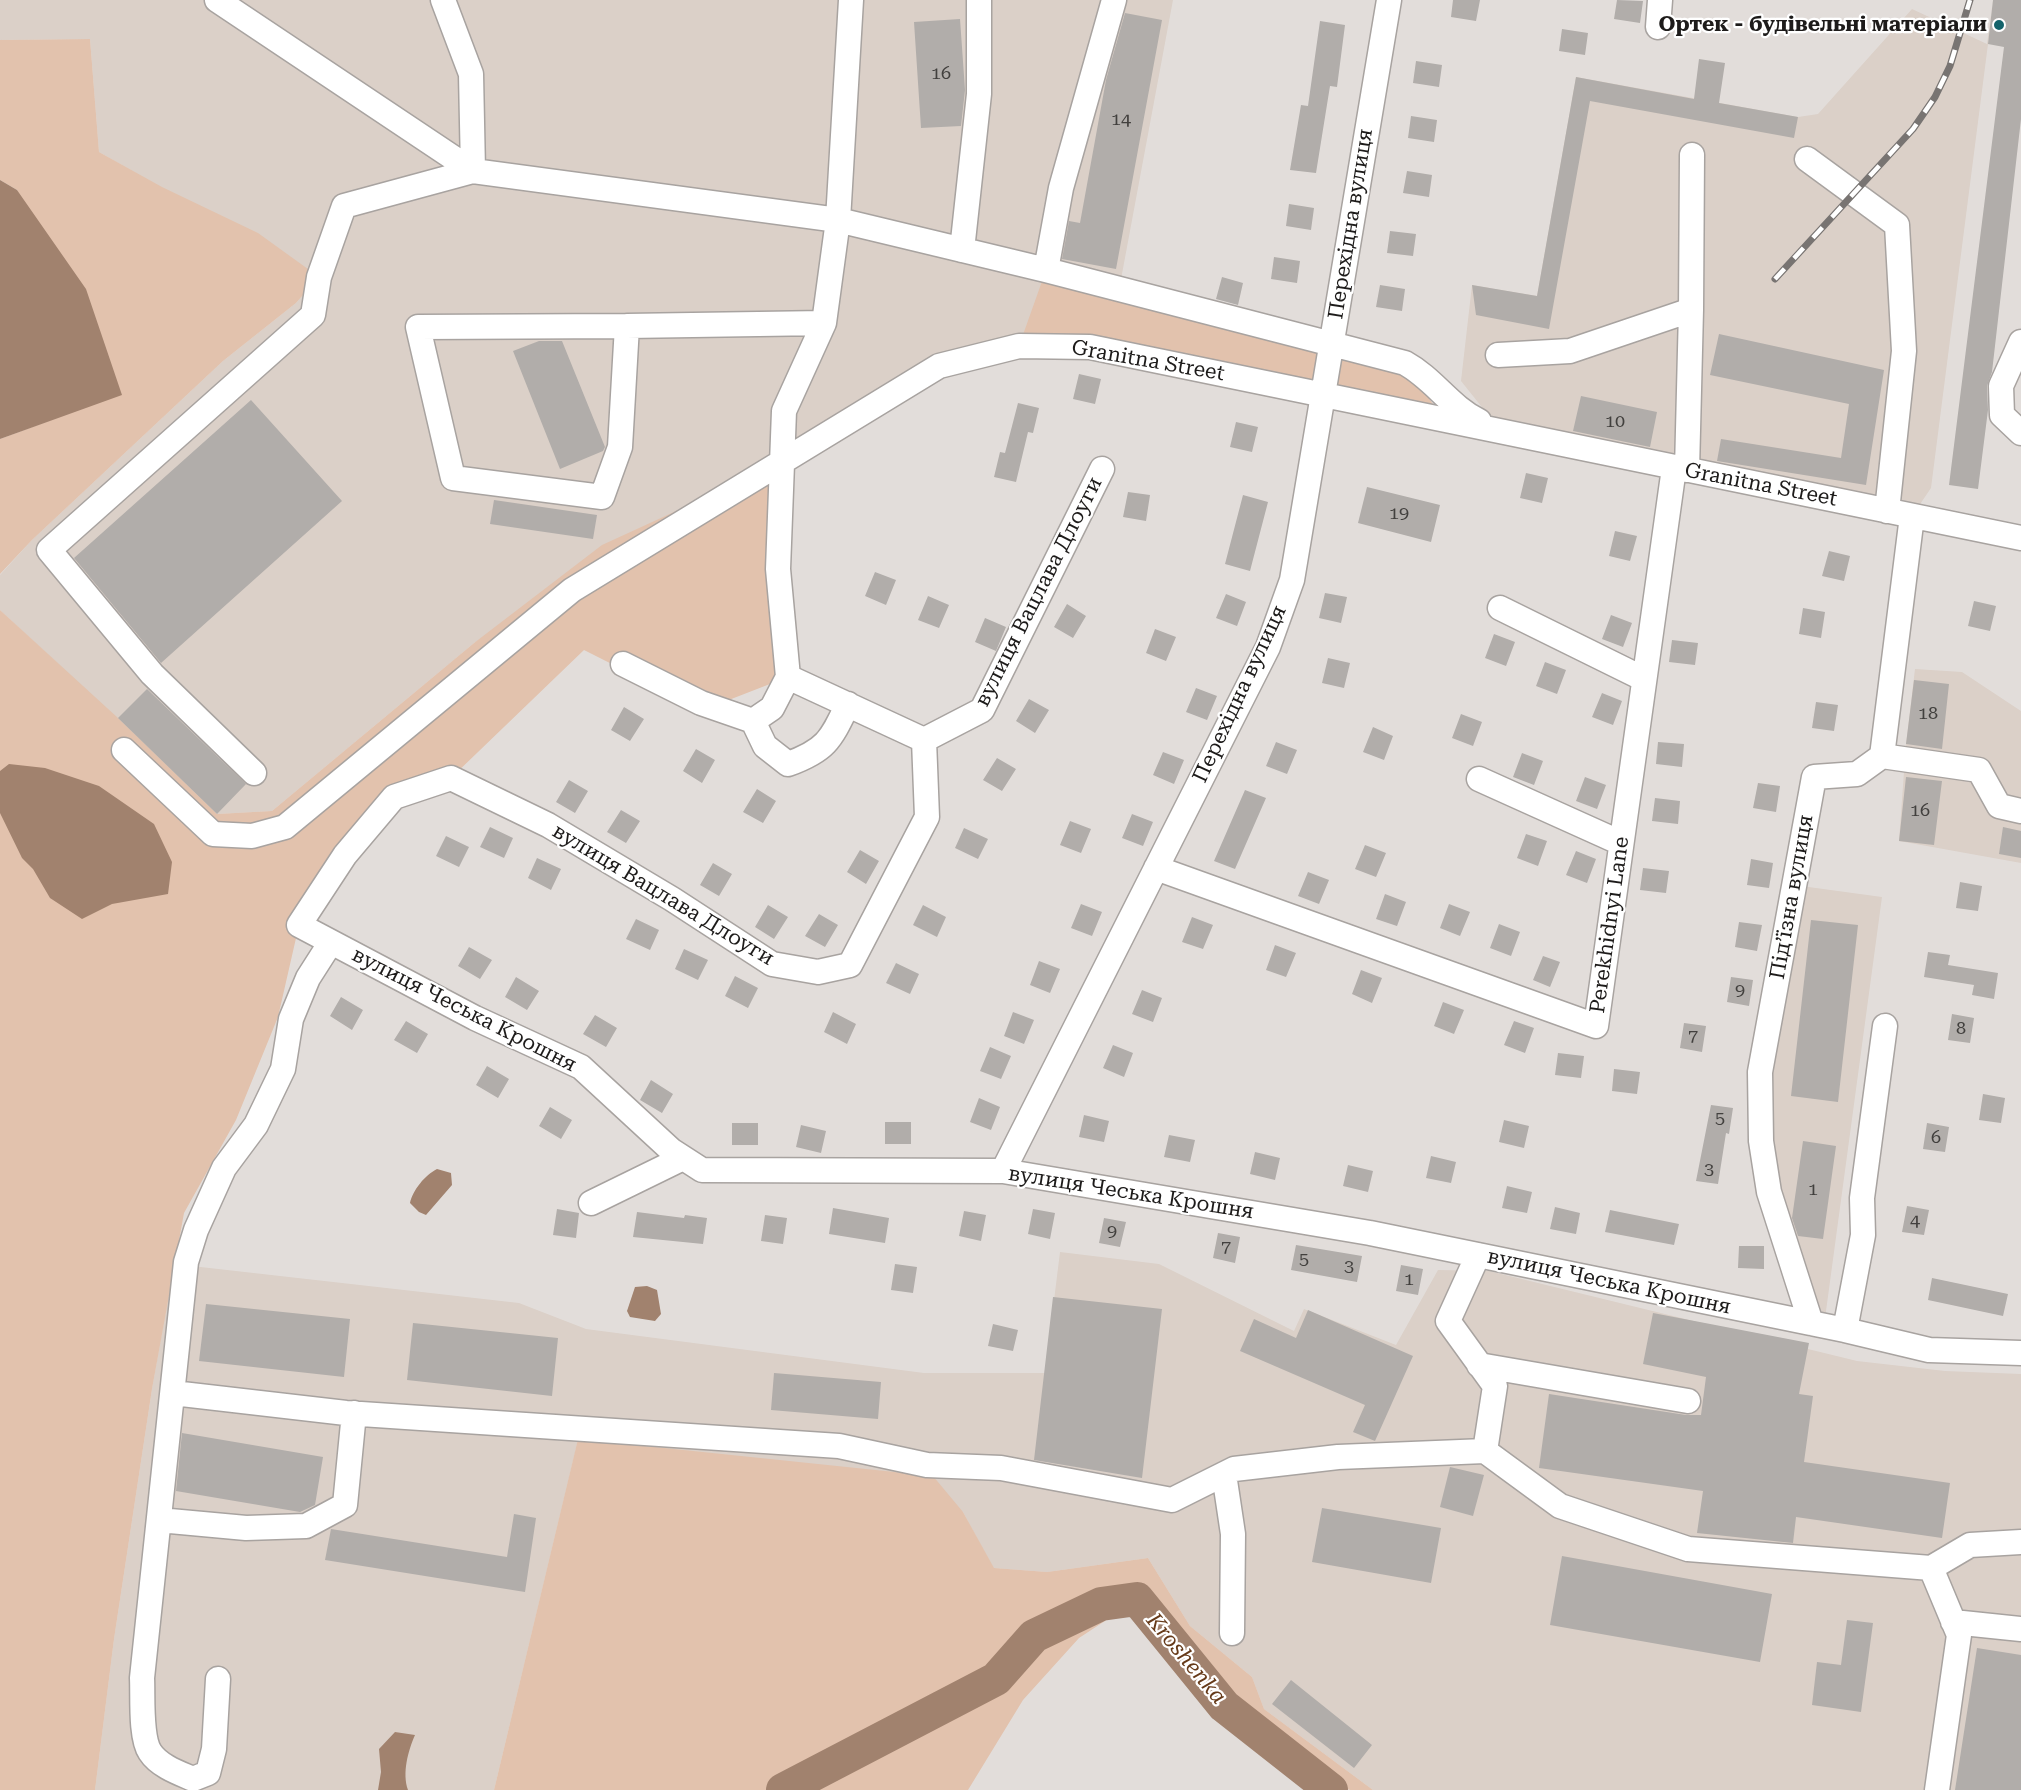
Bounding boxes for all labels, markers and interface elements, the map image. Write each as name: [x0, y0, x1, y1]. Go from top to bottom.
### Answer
place label: Ортек - будівельні матеріали: [1658, 12, 1987, 38]
marker: Ортек - будівельні матеріали: [1992, 18, 2006, 32]
house number: 16: [931, 63, 951, 85]
house number: 14: [1111, 109, 1131, 131]
street label: Перехідна вулиця: [1323, 127, 1379, 321]
street label: Granitna Street: [1070, 335, 1226, 387]
house number: 10: [1605, 411, 1625, 433]
street label: Granitna Street: [1683, 458, 1839, 512]
street label: вулиця Вацлава Длоуги: [970, 473, 1108, 711]
house number: 19: [1389, 503, 1409, 525]
street label: Перехідна вулиця: [1188, 601, 1292, 787]
house number: 18: [1918, 703, 1938, 725]
house number: 16: [1910, 800, 1930, 822]
street label: Підʼїзна вулиця: [1765, 813, 1819, 981]
street label: вулиця Вацлава Длоуги: [548, 819, 778, 971]
street label: Perekhidnyi Lane: [1585, 835, 1635, 1015]
street label: вулиця Чеська Крошня: [348, 942, 580, 1078]
house number: 9: [1735, 980, 1745, 1002]
house number: 8: [1956, 1018, 1966, 1040]
house number: 7: [1688, 1026, 1698, 1048]
house number: 5: [1715, 1108, 1725, 1130]
house number: 6: [1931, 1127, 1941, 1149]
house number: 3: [1704, 1159, 1714, 1181]
street label: вулиця Чеська Крошня: [1006, 1161, 1256, 1225]
house number: 1: [1808, 1179, 1818, 1201]
house number: 4: [1910, 1210, 1920, 1232]
house number: 9: [1107, 1221, 1117, 1243]
house number: 7: [1221, 1237, 1231, 1259]
street label: вулиця Чеська Крошня: [1485, 1244, 1733, 1320]
house number: 5: [1299, 1249, 1309, 1271]
house number: 3: [1344, 1256, 1354, 1278]
house number: 1: [1404, 1269, 1414, 1291]
water label: Kroshenka: [1140, 1608, 1232, 1710]

